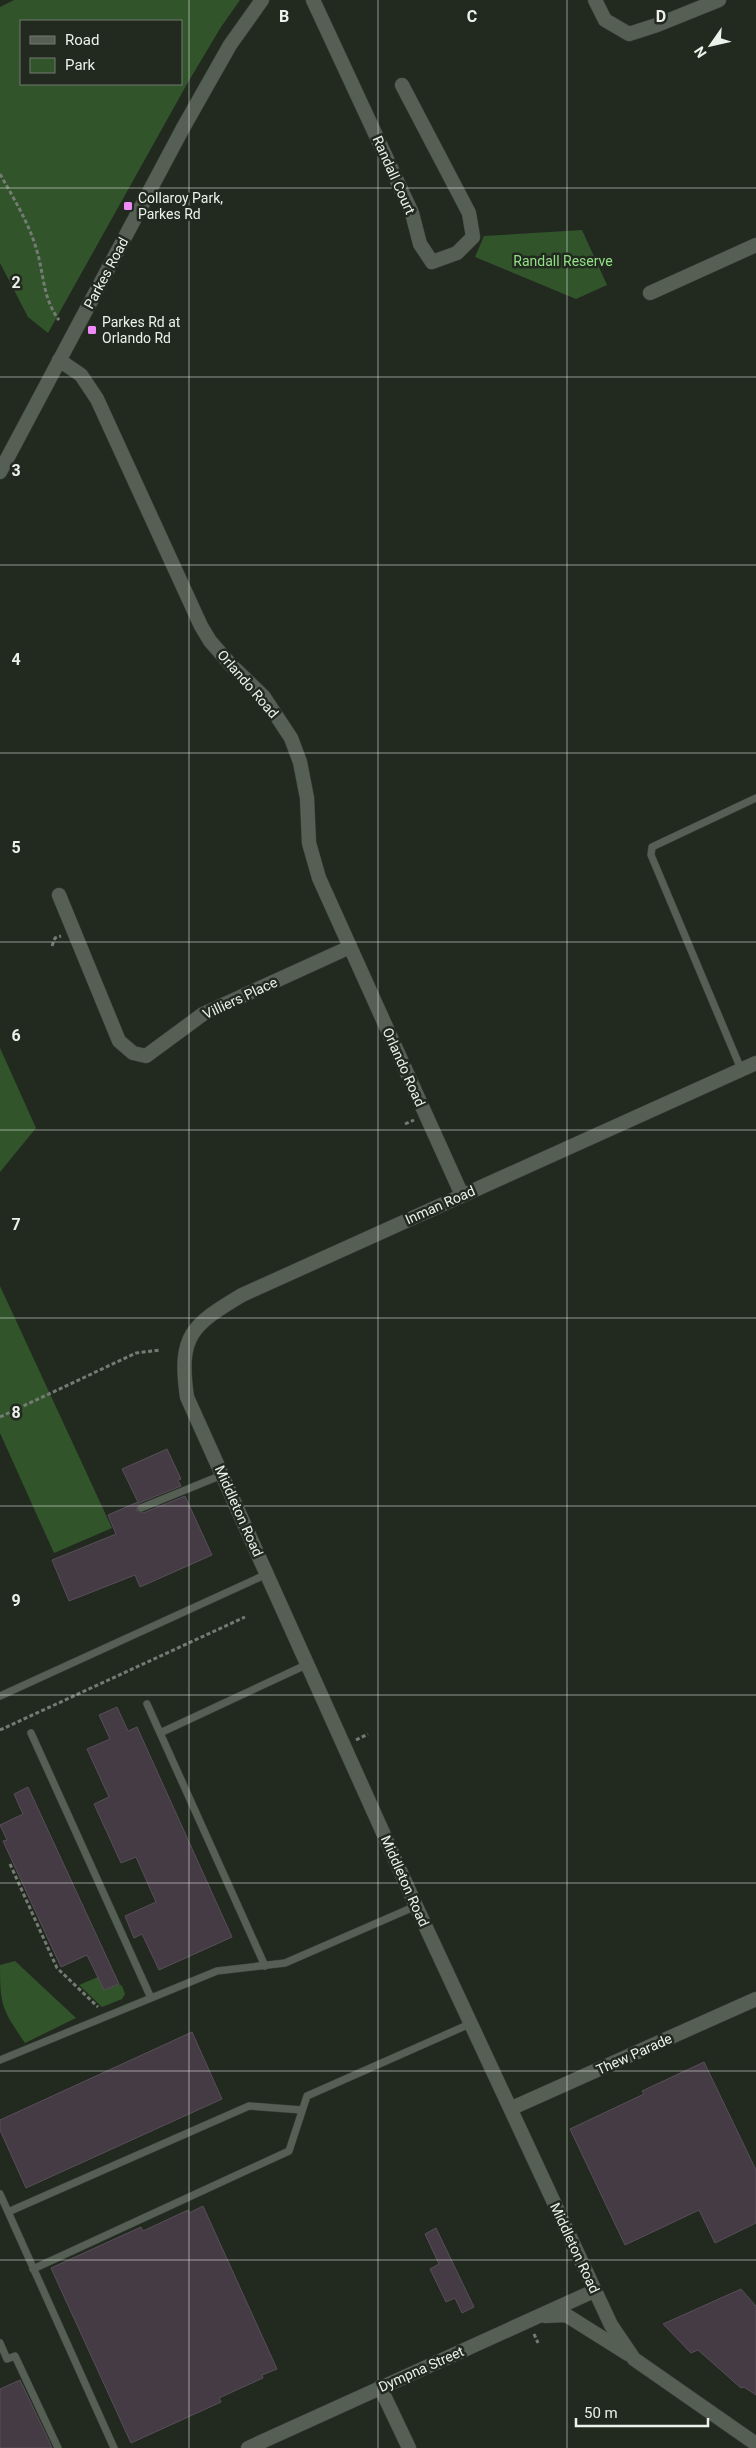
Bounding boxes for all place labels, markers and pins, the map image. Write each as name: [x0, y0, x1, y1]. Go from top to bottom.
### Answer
place label: Collaroy Park, Parkes Rd: [138, 190, 223, 222]
marker: Collaroy Park, Parkes Rd: [122, 200, 134, 212]
place label: Parkes Rd at Orlando Rd: [102, 314, 181, 346]
marker: Parkes Rd at Orlando Rd: [86, 324, 98, 336]

